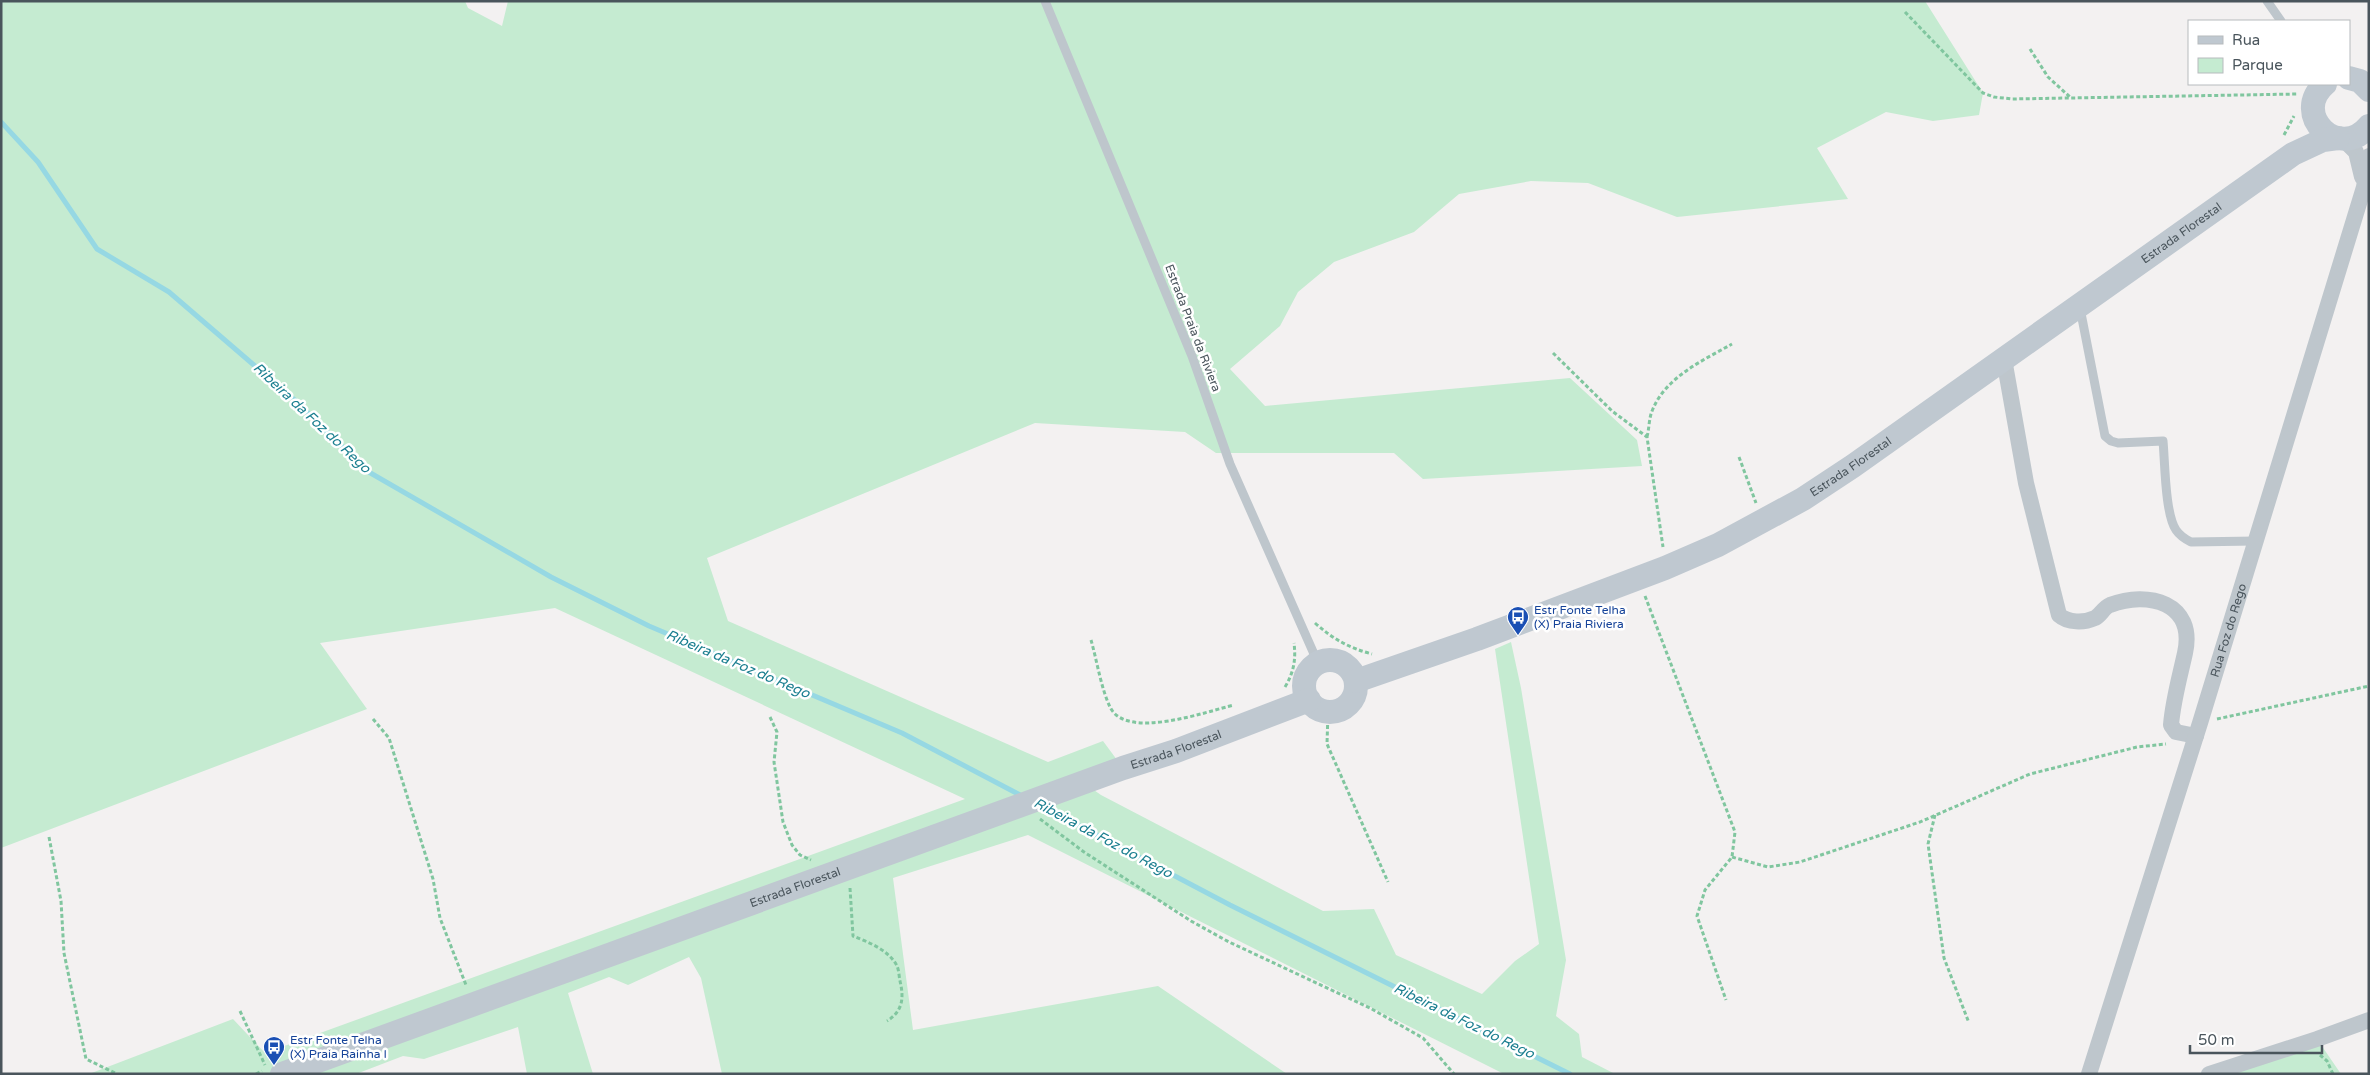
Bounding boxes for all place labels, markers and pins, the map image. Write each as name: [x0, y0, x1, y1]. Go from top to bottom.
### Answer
place label: Estr Fonte Telha (X) Praia Riviera: [1534, 603, 1626, 631]
bus stop icon: Estr Fonte Telha (X) Praia Riviera: [1506, 605, 1530, 636]
place label: Estr Fonte Telha (X) Praia Rainha I: [290, 1033, 387, 1061]
bus stop icon: Estr Fonte Telha (X) Praia Rainha I: [262, 1035, 286, 1066]

